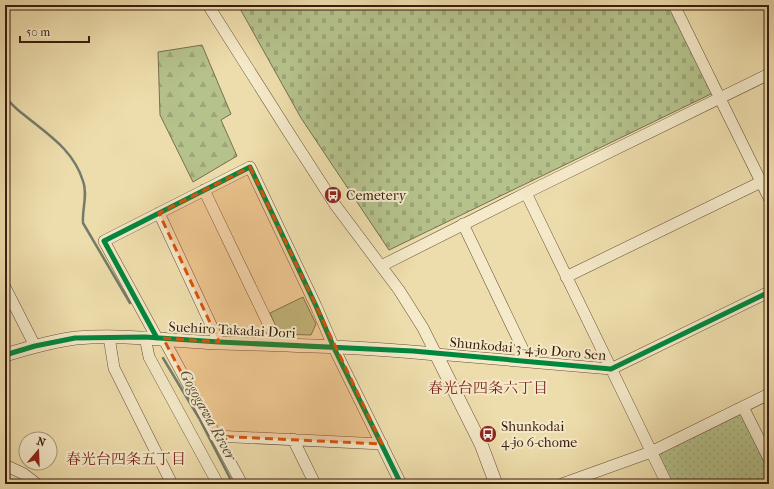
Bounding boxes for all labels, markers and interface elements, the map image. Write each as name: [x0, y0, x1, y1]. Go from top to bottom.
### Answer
scale bar: [20, 18, 89, 44]
text: 50 m: [26, 25, 50, 39]
bus stop icon: Cemetery: [323, 185, 343, 205]
place label: Cemetery: [346, 187, 407, 204]
street label: Suehiro Takadai Dori: [168, 318, 296, 342]
street label: Shunkodai 3-4-jo Doro Sen: [449, 334, 607, 364]
water label: Gogogawa River: [176, 366, 241, 465]
district label: 春光台四条六丁目: [428, 379, 548, 397]
place label: Shunkodai 4-jo 6-chome: [501, 418, 577, 451]
bus stop icon: Shunkodai 4-jo 6-chome: [478, 424, 498, 444]
north arrow: [18, 431, 58, 471]
text: N: [35, 435, 48, 450]
district label: 春光台四条五丁目: [66, 450, 186, 468]

